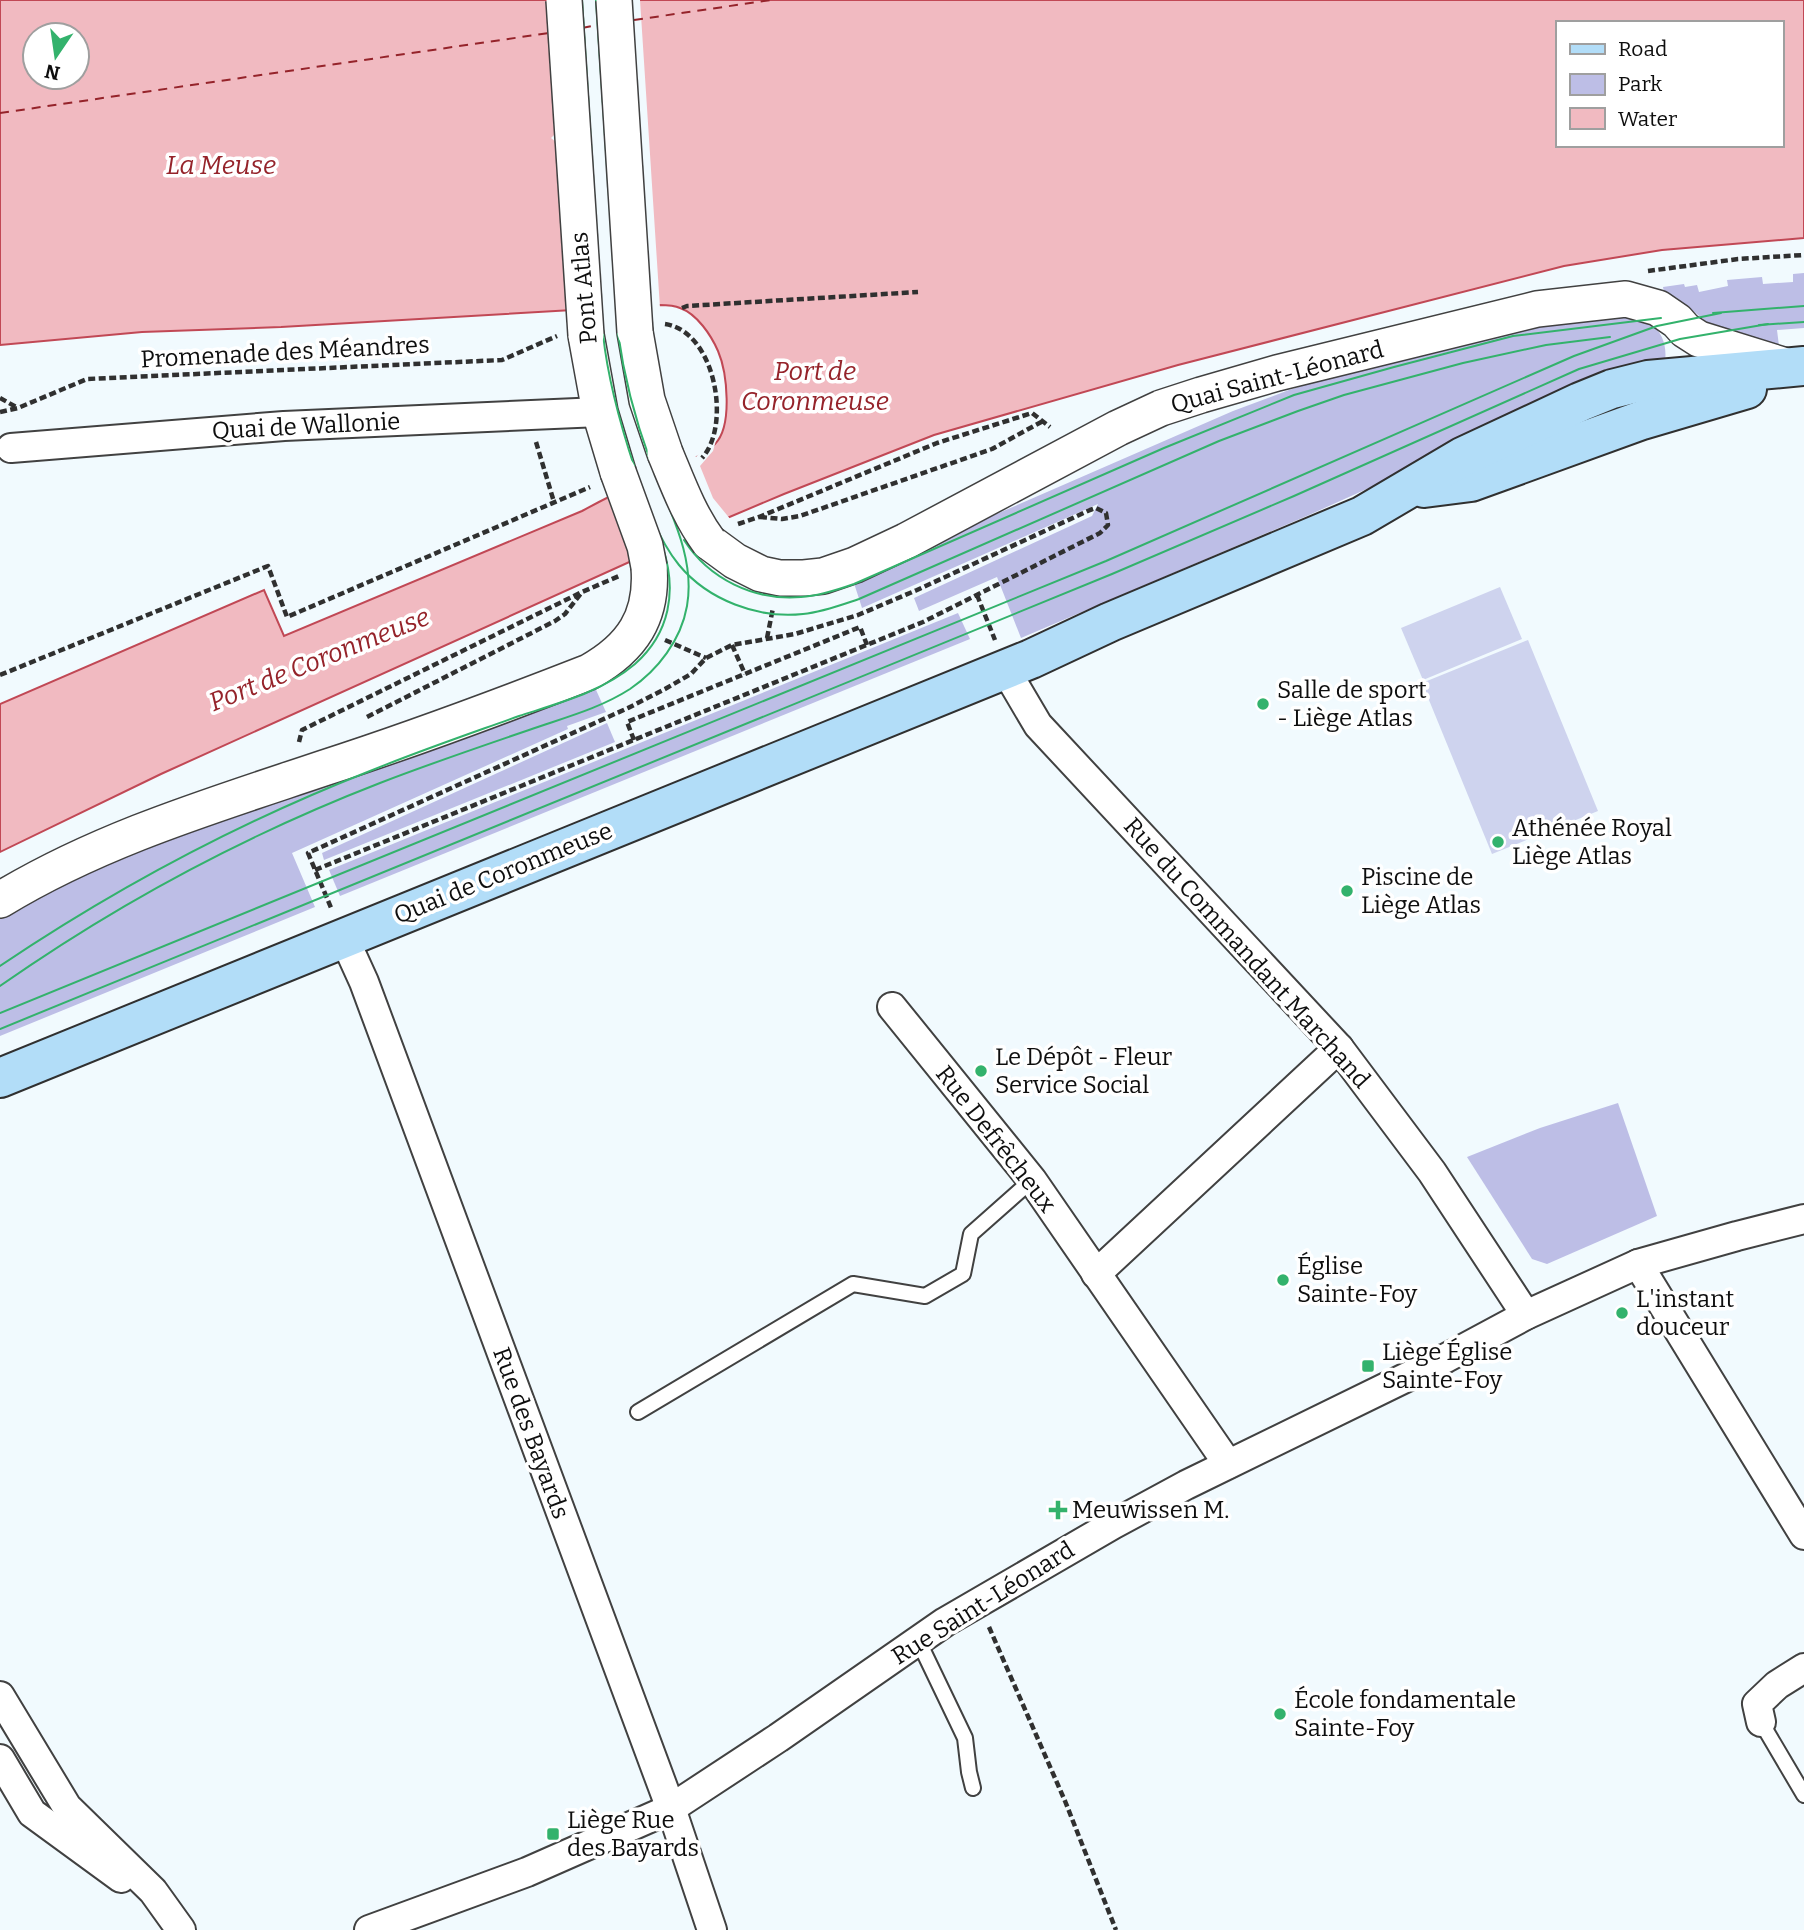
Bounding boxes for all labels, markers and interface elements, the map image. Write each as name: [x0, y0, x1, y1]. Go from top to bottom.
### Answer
north arrow: [21, 21, 91, 91]
legend: [1556, 21, 1783, 147]
text: Road: [1618, 36, 1667, 62]
text: N: [42, 59, 62, 85]
text: Park: [1618, 71, 1662, 97]
text: Water: [1618, 106, 1677, 132]
water label: La Meuse: [166, 150, 276, 181]
street label: Pont Atlas: [565, 231, 603, 345]
street label: Promenade des Méandres: [140, 330, 430, 374]
street label: Quai Saint-Léonard: [1167, 335, 1387, 419]
water label: Port de Coronmeuse: [741, 356, 889, 417]
street label: Quai de Wallonie: [211, 407, 401, 445]
water label: Port de Coronmeuse: [204, 601, 434, 718]
place label: Salle de sport - Liège Atlas: [1277, 676, 1427, 732]
marker: Salle de sport - Liège Atlas: [1255, 696, 1271, 712]
street label: Rue du Commandant Marchand: [1118, 812, 1376, 1094]
place label: Athénée Royal Liège Atlas: [1512, 814, 1672, 870]
street label: Quai de Coronmeuse: [390, 816, 616, 930]
marker: Athénée Royal Liège Atlas: [1490, 834, 1506, 850]
place label: Piscine de Liège Atlas: [1361, 863, 1481, 919]
marker: Piscine de Liège Atlas: [1339, 883, 1355, 899]
place label: Le Dépôt - Fleur Service Social: [995, 1043, 1173, 1099]
street label: Rue Defrêcheux: [930, 1060, 1062, 1218]
marker: Le Dépôt - Fleur Service Social: [973, 1063, 989, 1079]
place label: Église Sainte-Foy: [1297, 1251, 1417, 1308]
marker: Église Sainte-Foy: [1275, 1272, 1291, 1288]
place label: L'instant douceur: [1636, 1285, 1734, 1341]
marker: L'instant douceur: [1614, 1305, 1630, 1321]
place label: Liège Église Sainte-Foy: [1382, 1337, 1512, 1394]
street label: Rue des Bayards: [487, 1344, 575, 1522]
marker: Liège Église Sainte-Foy: [1360, 1358, 1376, 1374]
place label: Meuwissen M.: [1072, 1496, 1229, 1524]
marker: Meuwissen M.: [1050, 1502, 1066, 1518]
street label: Rue Saint-Léonard: [887, 1536, 1079, 1670]
place label: École fondamentale Sainte-Foy: [1294, 1685, 1516, 1742]
marker: École fondamentale Sainte-Foy: [1272, 1706, 1288, 1722]
place label: Liège Rue des Bayards: [567, 1806, 699, 1862]
marker: Liège Rue des Bayards: [545, 1826, 561, 1842]

